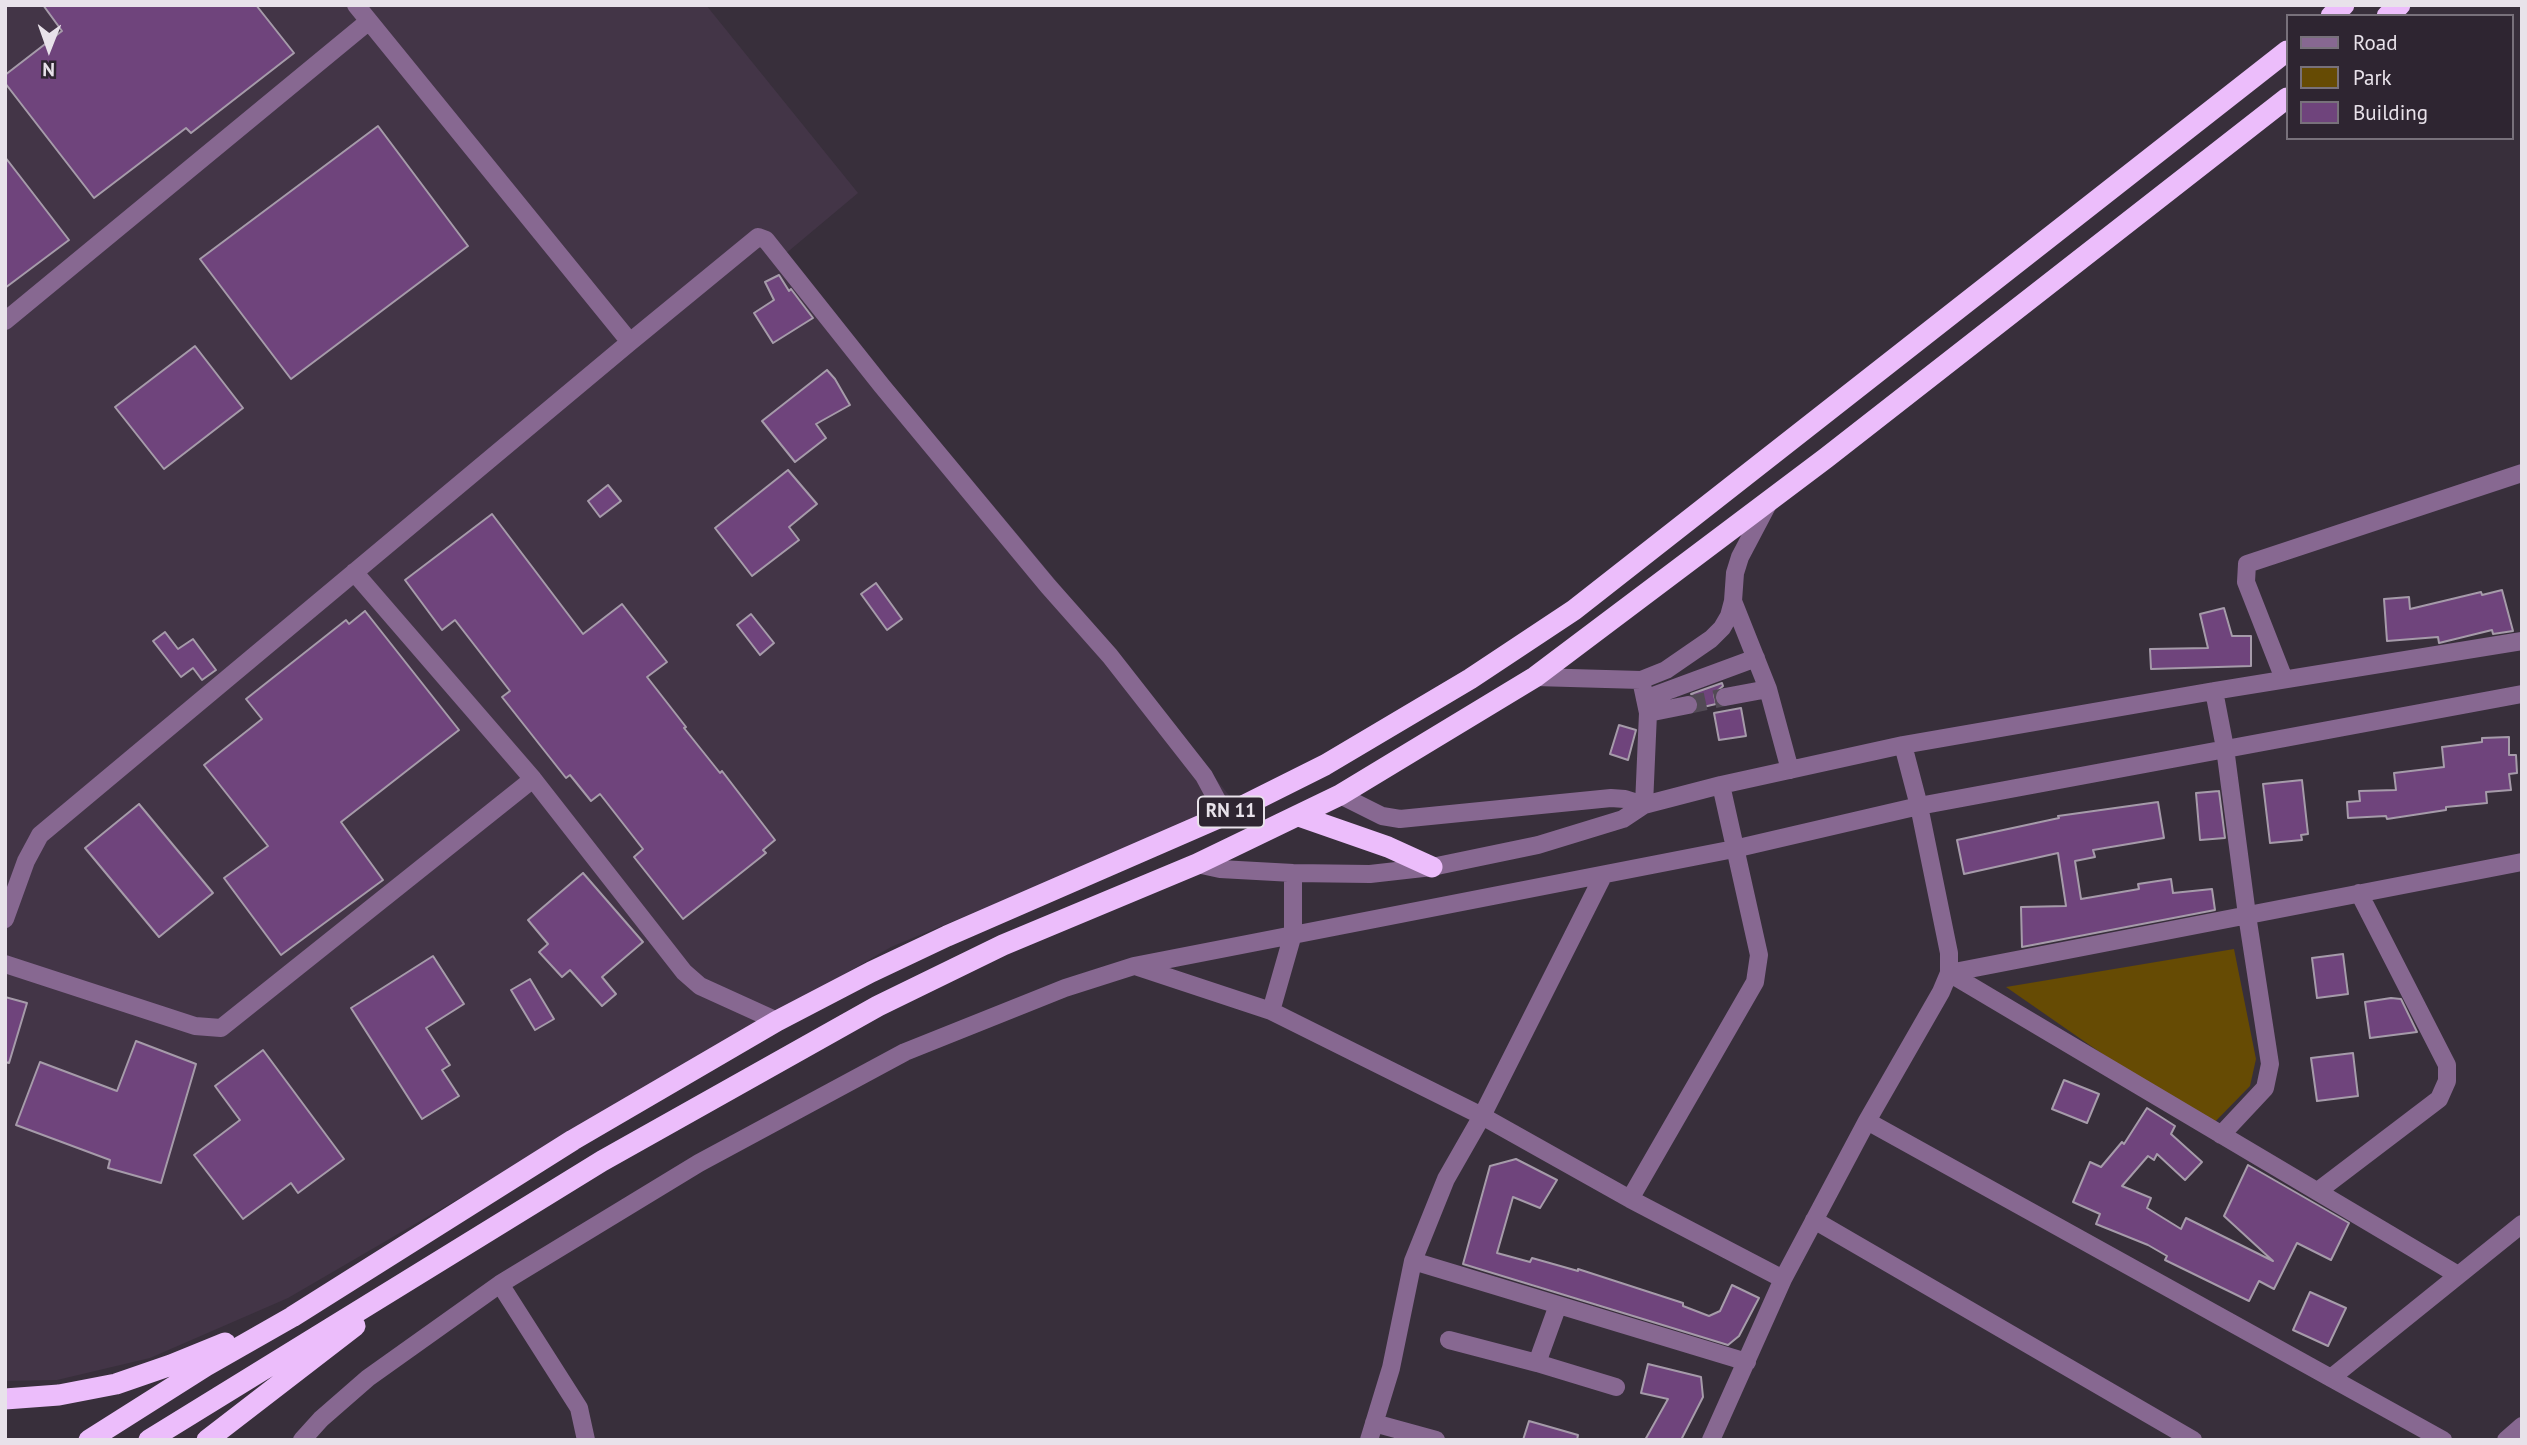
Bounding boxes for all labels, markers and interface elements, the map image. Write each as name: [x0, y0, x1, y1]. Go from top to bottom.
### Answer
north arrow: [14, 14, 84, 84]
legend: [2286, 14, 2513, 140]
text: Road: [2353, 29, 2397, 56]
text: N: [42, 58, 55, 82]
text: Park: [2353, 64, 2392, 91]
text: Building: [2353, 99, 2428, 126]
road number: RN 11: [1198, 796, 1264, 828]

